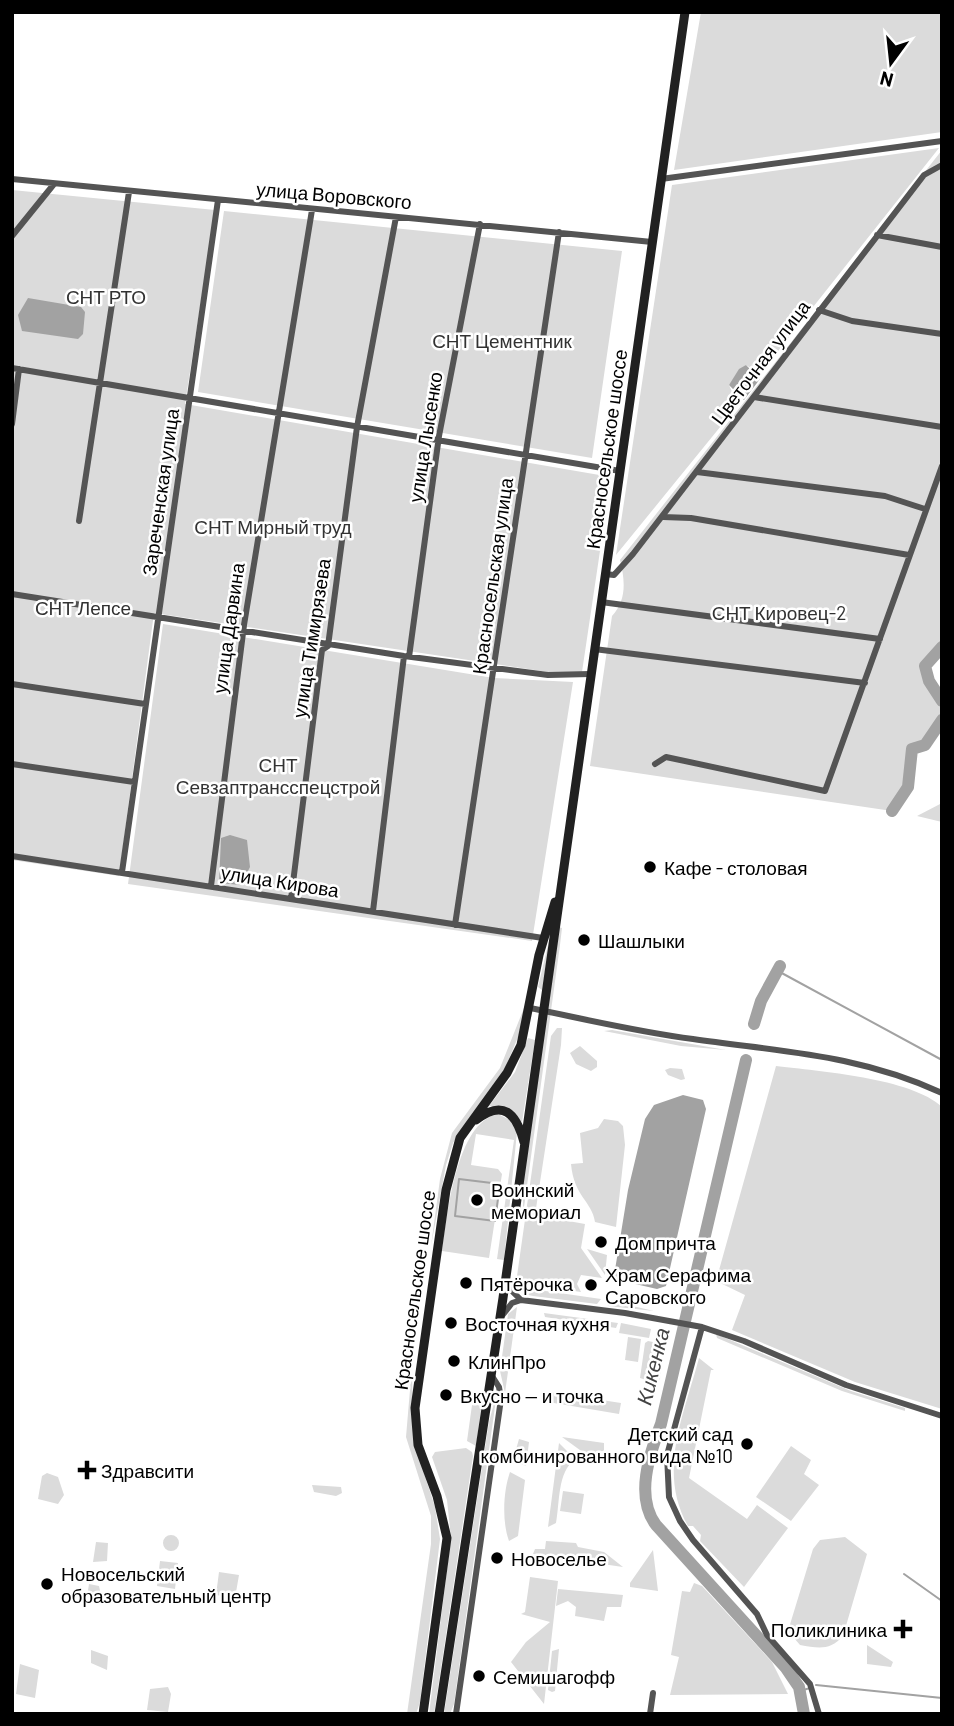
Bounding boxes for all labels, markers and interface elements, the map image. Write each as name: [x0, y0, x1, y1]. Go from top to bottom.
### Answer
north arrow: [856, 28, 926, 98]
text: N: [877, 67, 896, 93]
street label: улица Воровского: [255, 177, 413, 213]
park label: СНТ РТО: [66, 285, 146, 308]
street label: Цветочная улица: [706, 295, 815, 429]
park label: СНТ Цементник: [432, 329, 573, 352]
street label: Красносельское шоссе: [581, 348, 631, 550]
street label: улица Лысенко: [403, 370, 447, 504]
street label: Зареченская улица: [137, 406, 183, 577]
street label: Красносельская улица: [467, 476, 517, 676]
park label: СНТ Мирный труд: [194, 515, 352, 538]
street label: улица Тимирязева: [287, 556, 335, 719]
street label: улица Дарвина: [207, 561, 249, 695]
park label: СНТ Лепсе: [35, 596, 131, 619]
park label: СНТ Кировец-2: [712, 601, 846, 624]
park label: СНТ Севзаптрансспецстрой: [176, 753, 380, 798]
place label: Кафе - столовая: [664, 856, 808, 879]
marker: Кафе - столовая: [642, 859, 658, 875]
street label: улица Кирова: [219, 860, 341, 902]
place label: Шашлыки: [598, 929, 685, 952]
marker: Шашлыки: [576, 932, 592, 948]
place label: Воинский мемориал: [491, 1178, 581, 1223]
street label: Красносельское шоссе: [389, 1189, 439, 1391]
marker: Воинский мемориал: [469, 1192, 485, 1208]
place label: Дом причта: [615, 1231, 716, 1254]
marker: Дом причта: [593, 1234, 609, 1250]
place label: Храм Серафима Саровского: [605, 1263, 751, 1308]
place label: Пятёрочка: [480, 1272, 574, 1295]
marker: Пятёрочка: [458, 1275, 474, 1291]
marker: Храм Серафима Саровского: [583, 1277, 599, 1293]
place label: Восточная кухня: [465, 1312, 610, 1335]
marker: Восточная кухня: [443, 1315, 459, 1331]
water label: Кикенка: [630, 1325, 674, 1407]
place label: КлинПро: [468, 1350, 546, 1373]
marker: КлинПро: [446, 1353, 462, 1369]
place label: Вкусно — и точка: [460, 1384, 604, 1407]
marker: Вкусно — и точка: [438, 1387, 454, 1403]
place label: Детский сад комбинированного вида №10: [481, 1422, 733, 1467]
marker: Детский сад комбинированного вида №10: [739, 1436, 755, 1452]
place label: Здравсити: [101, 1459, 194, 1482]
marker: Здравсити: [79, 1462, 95, 1478]
place label: Новоселье: [511, 1547, 607, 1570]
marker: Новоселье: [489, 1550, 505, 1566]
place label: Новосельский образовательный центр: [61, 1562, 271, 1607]
marker: Новосельский образовательный центр: [39, 1576, 55, 1592]
place label: Поликлиника: [771, 1618, 887, 1641]
marker: Поликлиника: [893, 1619, 913, 1639]
place label: Семишагофф: [493, 1665, 615, 1688]
marker: Семишагофф: [471, 1668, 487, 1684]

